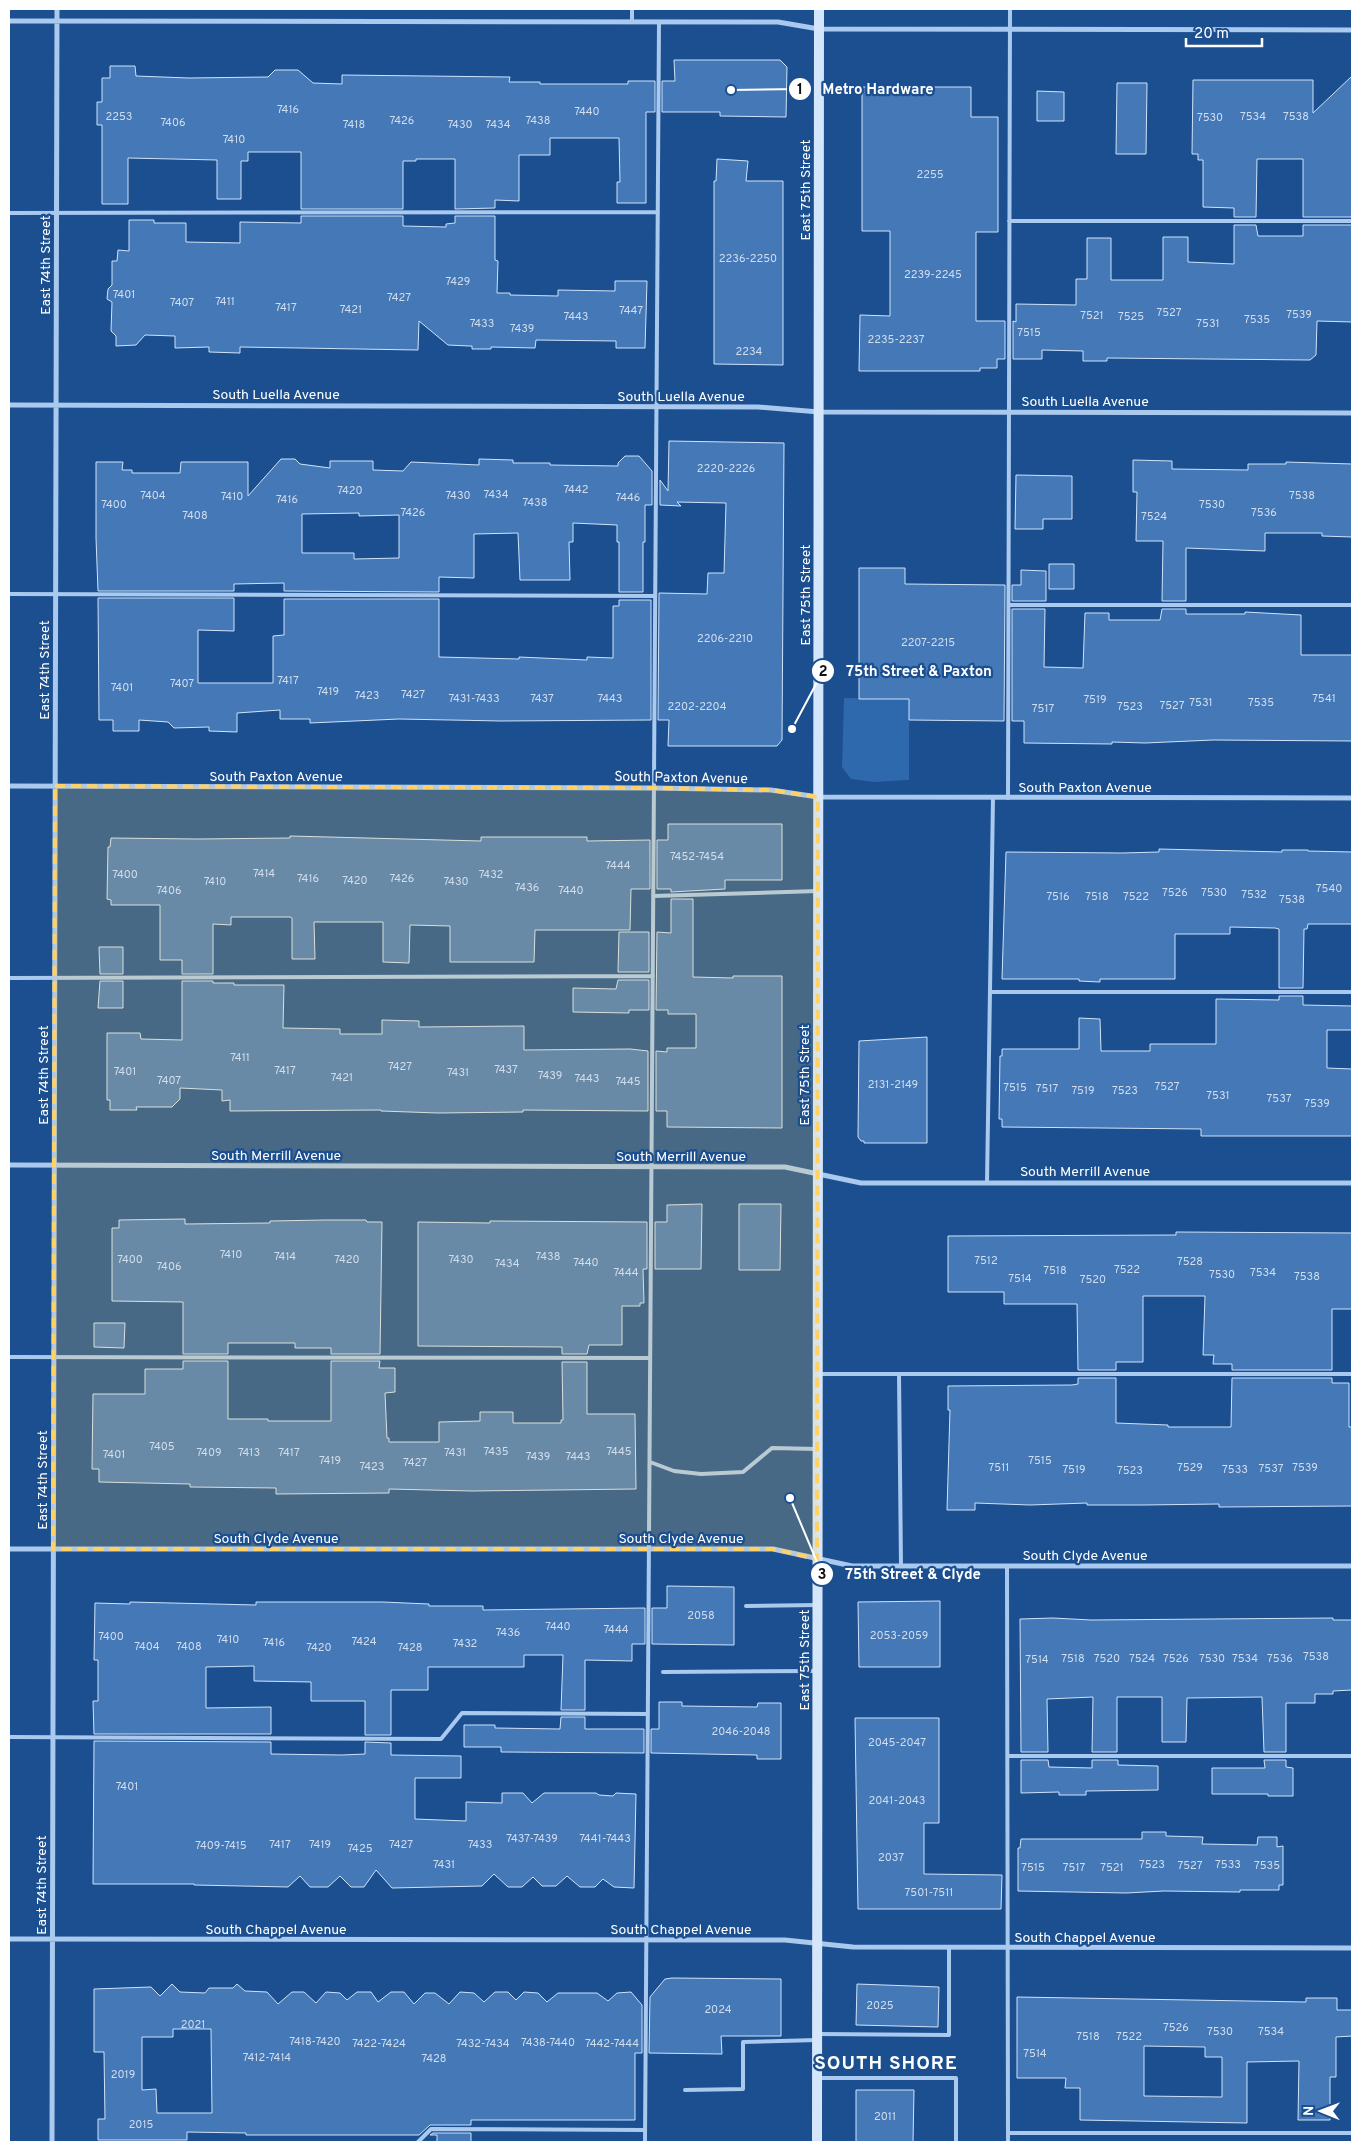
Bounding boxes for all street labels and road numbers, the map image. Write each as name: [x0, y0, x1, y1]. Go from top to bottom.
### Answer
street label: East 75th Street: [798, 140, 815, 240]
street label: East 74th Street: [38, 215, 55, 315]
street label: South Luella Avenue: [212, 387, 340, 404]
street label: South Luella Avenue: [617, 389, 745, 406]
street label: South Luella Avenue: [1021, 394, 1149, 411]
street label: East 75th Street: [798, 545, 815, 645]
street label: East 74th Street: [37, 620, 54, 720]
street label: South Paxton Avenue: [209, 769, 343, 786]
street label: South Paxton Avenue: [614, 769, 748, 788]
street label: South Paxton Avenue: [1018, 780, 1152, 797]
street label: East 74th Street: [36, 1025, 53, 1125]
street label: East 75th Street: [797, 1025, 814, 1125]
street label: South Merrill Avenue: [211, 1148, 341, 1165]
street label: South Merrill Avenue: [616, 1149, 746, 1166]
street label: South Merrill Avenue: [1020, 1164, 1150, 1181]
street label: East 74th Street: [35, 1430, 52, 1530]
street label: South Clyde Avenue: [213, 1531, 339, 1548]
street label: South Clyde Avenue: [618, 1531, 744, 1548]
street label: South Clyde Avenue: [1022, 1548, 1148, 1565]
street label: East 75th Street: [797, 1610, 814, 1710]
street label: East 74th Street: [34, 1835, 51, 1935]
street label: South Chappel Avenue: [205, 1922, 347, 1939]
street label: South Chappel Avenue: [610, 1922, 752, 1939]
street label: South Chappel Avenue: [1014, 1930, 1156, 1947]

